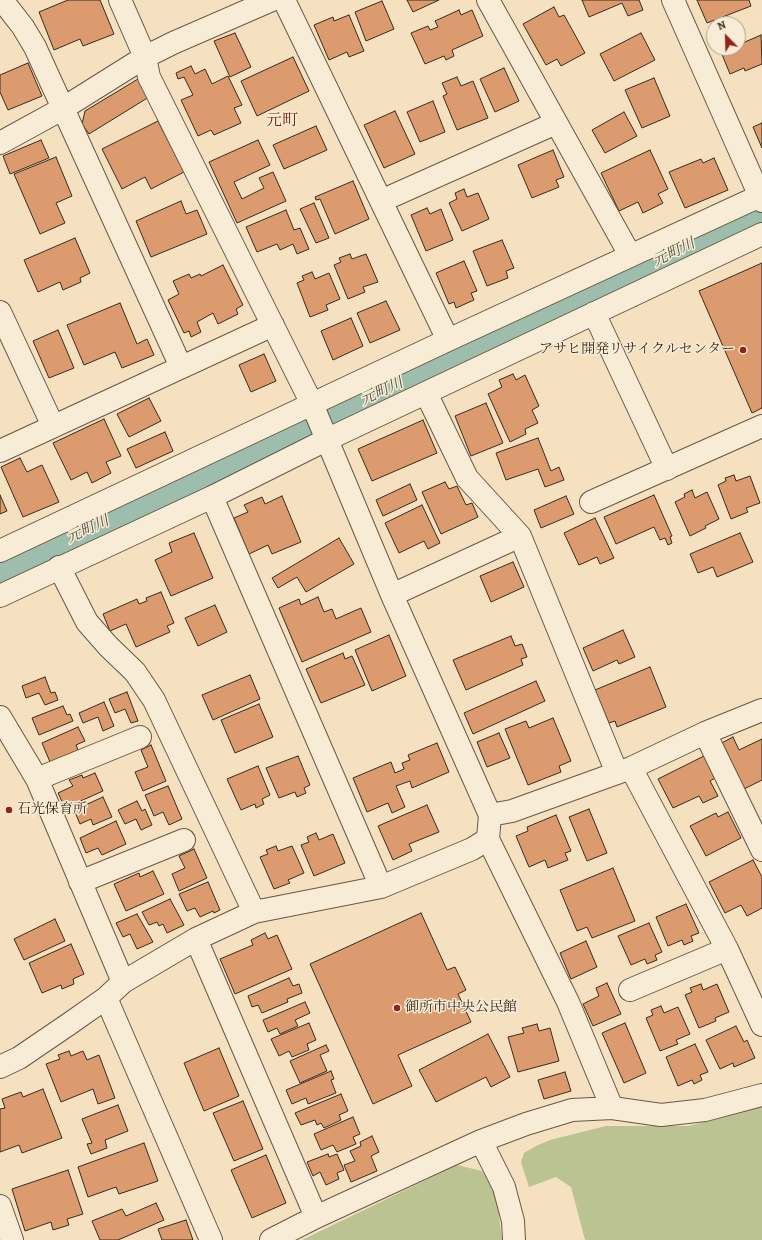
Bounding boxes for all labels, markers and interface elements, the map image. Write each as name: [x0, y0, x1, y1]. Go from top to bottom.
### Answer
north arrow: [706, 16, 746, 56]
text: N: [715, 17, 728, 34]
district label: 元町: [266, 111, 298, 131]
water label: 元町川: [650, 235, 698, 271]
place label: アサヒ開発リサイクルセンター: [539, 342, 735, 358]
marker: アサヒ開発リサイクルセンター: [738, 345, 748, 355]
water label: 元町川: [358, 374, 406, 410]
water label: 元町川: [64, 512, 112, 548]
place label: 石光保育所: [17, 802, 87, 818]
marker: 石光保育所: [4, 805, 14, 815]
place label: 御所市中央公民館: [405, 1000, 517, 1016]
marker: 御所市中央公民館: [392, 1003, 402, 1013]

